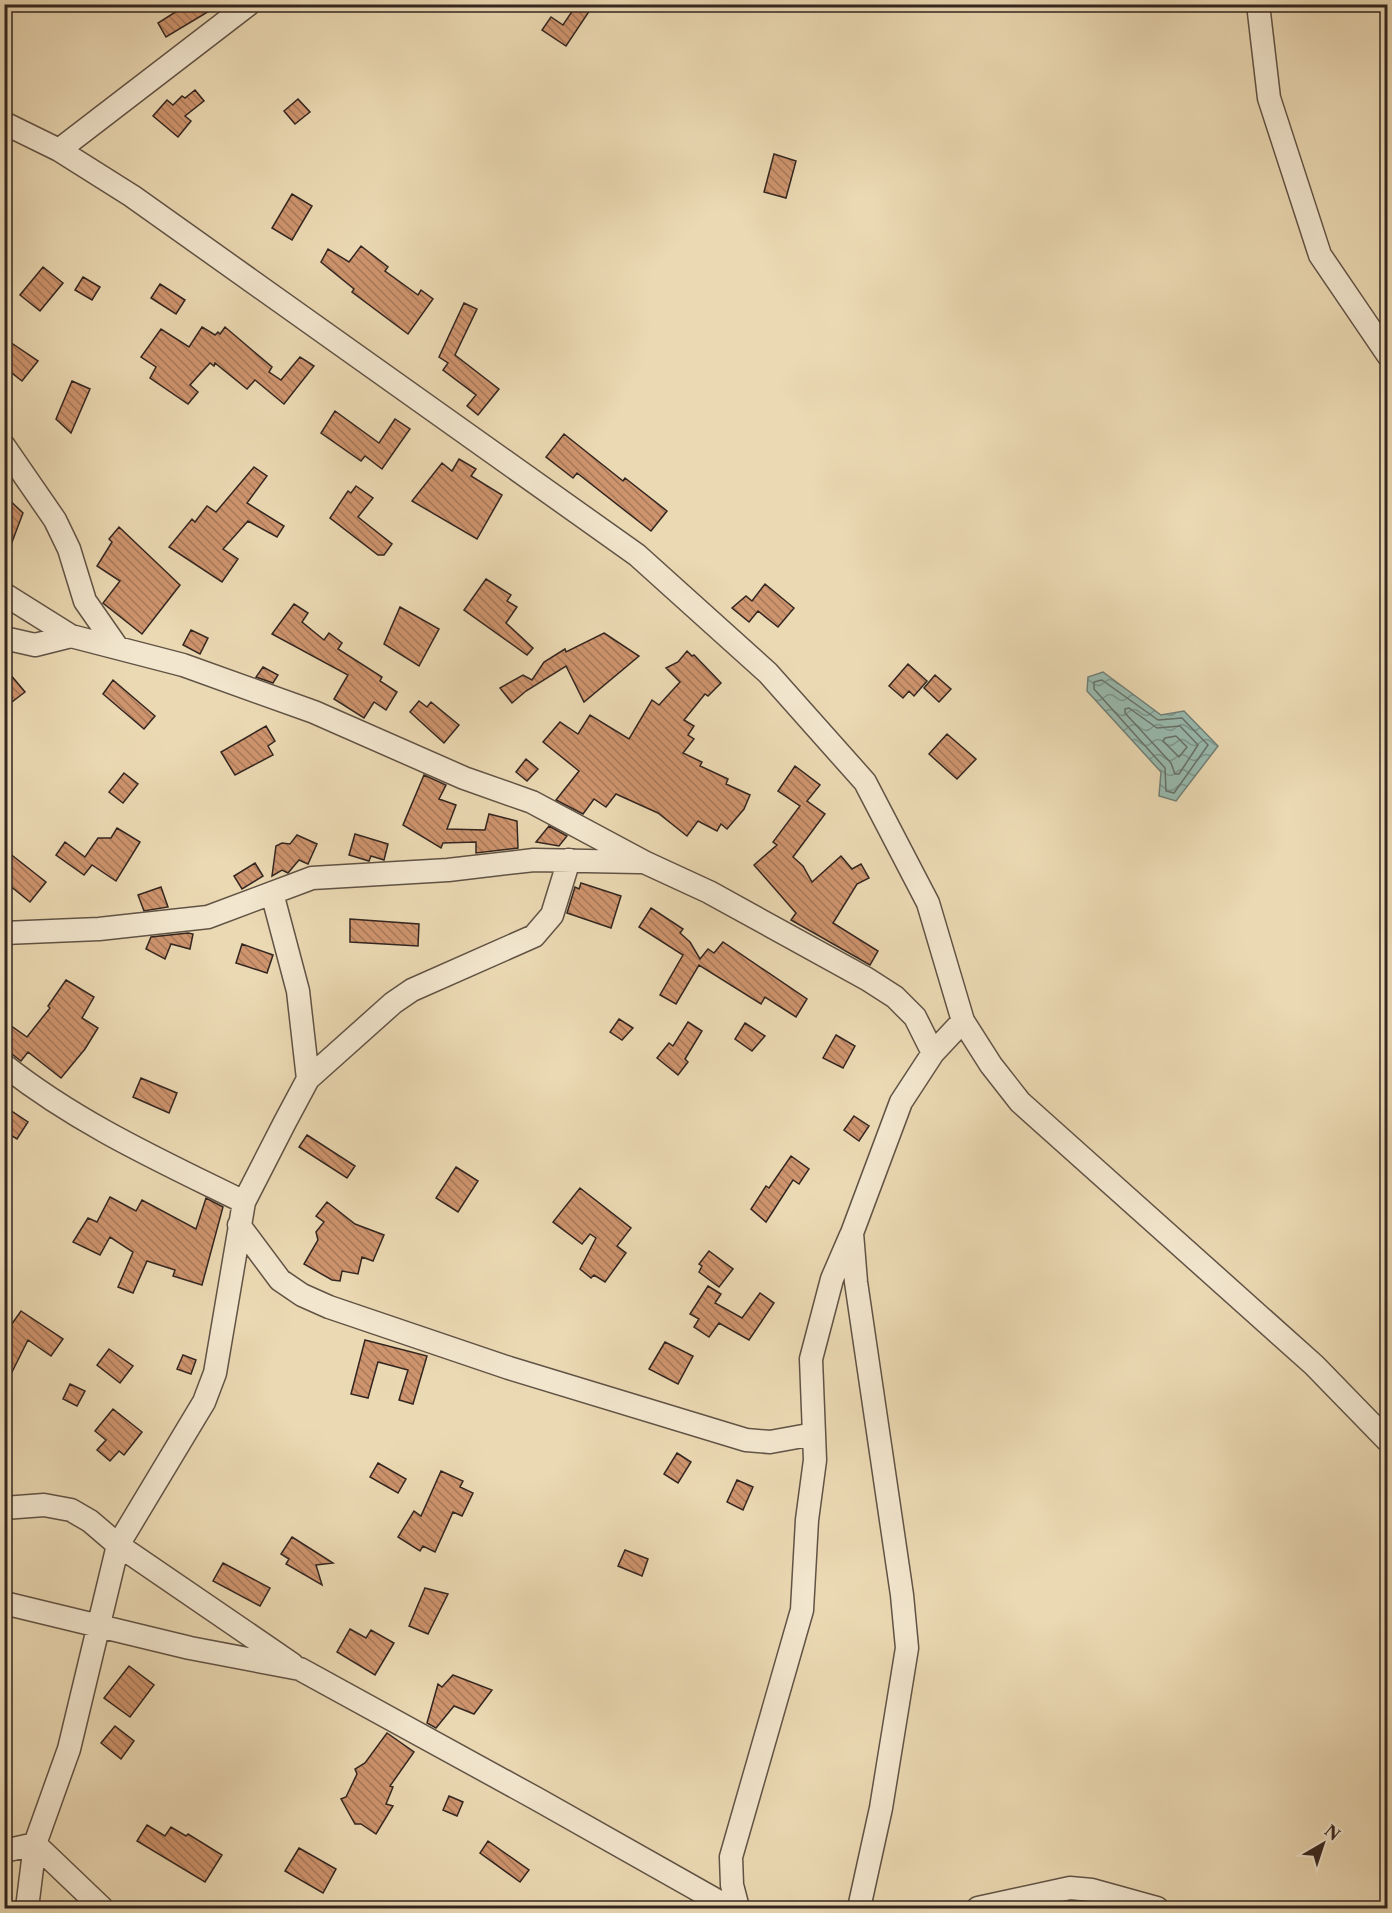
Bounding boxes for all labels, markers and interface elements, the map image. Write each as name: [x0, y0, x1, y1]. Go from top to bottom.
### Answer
north arrow: [1293, 1814, 1353, 1874]
text: N: [1321, 1820, 1344, 1845]

